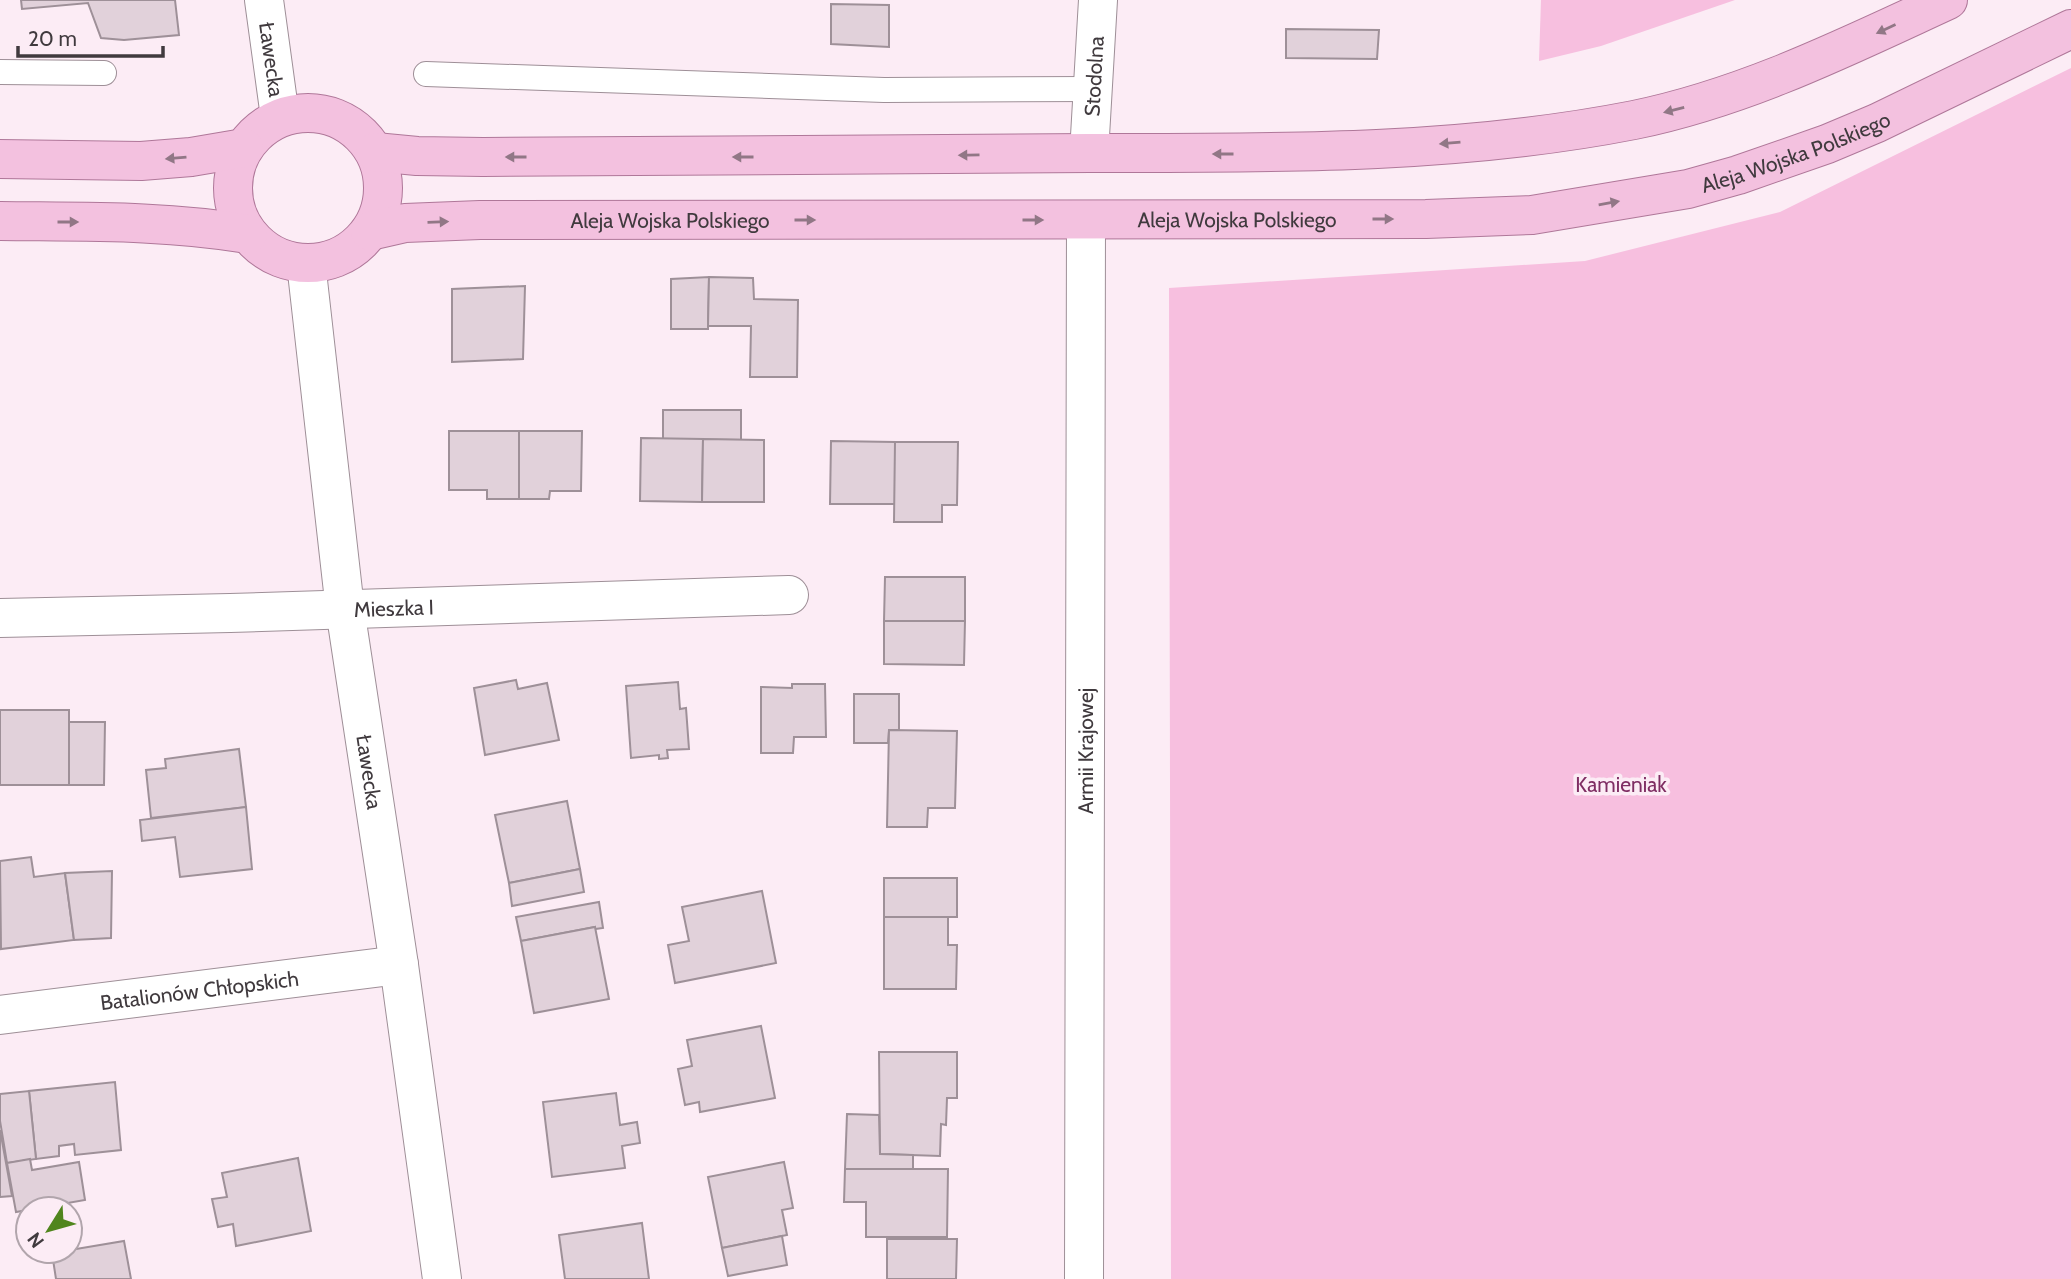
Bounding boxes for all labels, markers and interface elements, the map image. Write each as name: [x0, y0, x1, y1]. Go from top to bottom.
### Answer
scale bar: [18, 14, 163, 58]
street label: Ławecka: [255, 21, 290, 98]
one-way arrow: [1876, 23, 1897, 34]
text: 20 m: [28, 26, 77, 51]
street label: Stodolna: [1079, 35, 1108, 117]
one-way arrow: [1663, 105, 1685, 116]
street label: Aleja Wojska Polskiego: [1698, 106, 1894, 197]
one-way arrow: [1439, 138, 1461, 149]
one-way arrow: [1211, 148, 1233, 159]
one-way arrow: [958, 149, 980, 161]
one-way arrow: [505, 151, 527, 163]
one-way arrow: [732, 151, 754, 163]
one-way arrow: [165, 153, 187, 164]
one-way arrow: [1598, 197, 1620, 208]
street label: Aleja Wojska Polskiego: [570, 207, 770, 233]
street label: Aleja Wojska Polskiego: [1137, 207, 1337, 233]
one-way arrow: [795, 214, 817, 226]
one-way arrow: [1022, 214, 1044, 226]
one-way arrow: [1372, 214, 1394, 225]
one-way arrow: [57, 216, 79, 228]
one-way arrow: [427, 217, 449, 228]
street label: Mieszka I: [353, 594, 434, 622]
street label: Armii Krajowej: [1072, 688, 1099, 814]
street label: Ławecka: [352, 733, 388, 811]
park label: Kamieniak: [1575, 772, 1667, 797]
street label: Batalionów Chłopskich: [99, 965, 300, 1015]
north arrow: [14, 1195, 84, 1265]
text: N: [23, 1228, 49, 1252]

